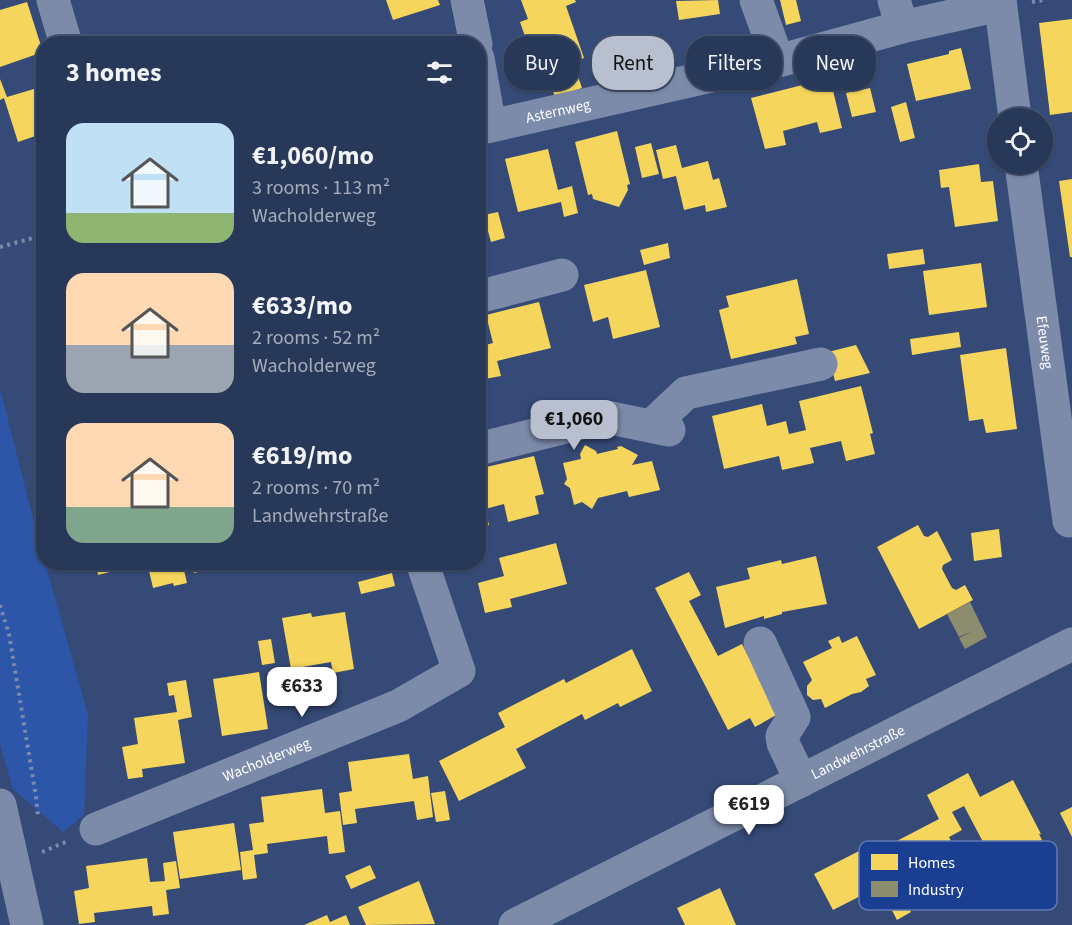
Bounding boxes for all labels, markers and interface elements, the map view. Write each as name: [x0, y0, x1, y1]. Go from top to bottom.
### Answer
chip: Buy: [504, 36, 580, 90]
chip: Rent: [592, 36, 674, 90]
chip: Filters: [686, 36, 782, 90]
chip: New: [794, 36, 876, 90]
text: 3 homes: [66, 54, 161, 91]
icon: filters: [423, 56, 456, 89]
street label: Asternweg: [524, 93, 593, 128]
map controls: [987, 108, 1053, 174]
button: locate: [987, 108, 1053, 174]
text: €1,060/mo: [252, 137, 374, 174]
icon: home: [114, 147, 186, 219]
text: 3 rooms · 113 m²: [252, 174, 390, 202]
text: Wacholderweg: [252, 202, 376, 230]
text: €633/mo: [252, 287, 352, 324]
icon: home: [114, 297, 186, 369]
street label: Efeuweg: [1031, 315, 1059, 371]
text: 2 rooms · 52 m²: [252, 324, 380, 352]
text: Wacholderweg: [252, 352, 376, 380]
pin: €1,060: [525, 400, 623, 451]
text: €1,060: [545, 405, 603, 433]
text: €619/mo: [252, 437, 352, 474]
icon: home: [114, 447, 186, 519]
text: 2 rooms · 70 m²: [252, 474, 380, 502]
text: Landwehrstraße: [252, 502, 389, 530]
pin: €633: [266, 667, 338, 718]
text: €633: [281, 672, 323, 700]
street label: Landwehrstraße: [807, 720, 908, 785]
street label: Wacholderweg: [219, 732, 314, 787]
pin: €619: [713, 785, 785, 836]
text: €619: [728, 790, 770, 818]
legend: [859, 841, 1057, 910]
text: Homes: [908, 852, 955, 874]
text: Industry: [908, 879, 964, 901]

